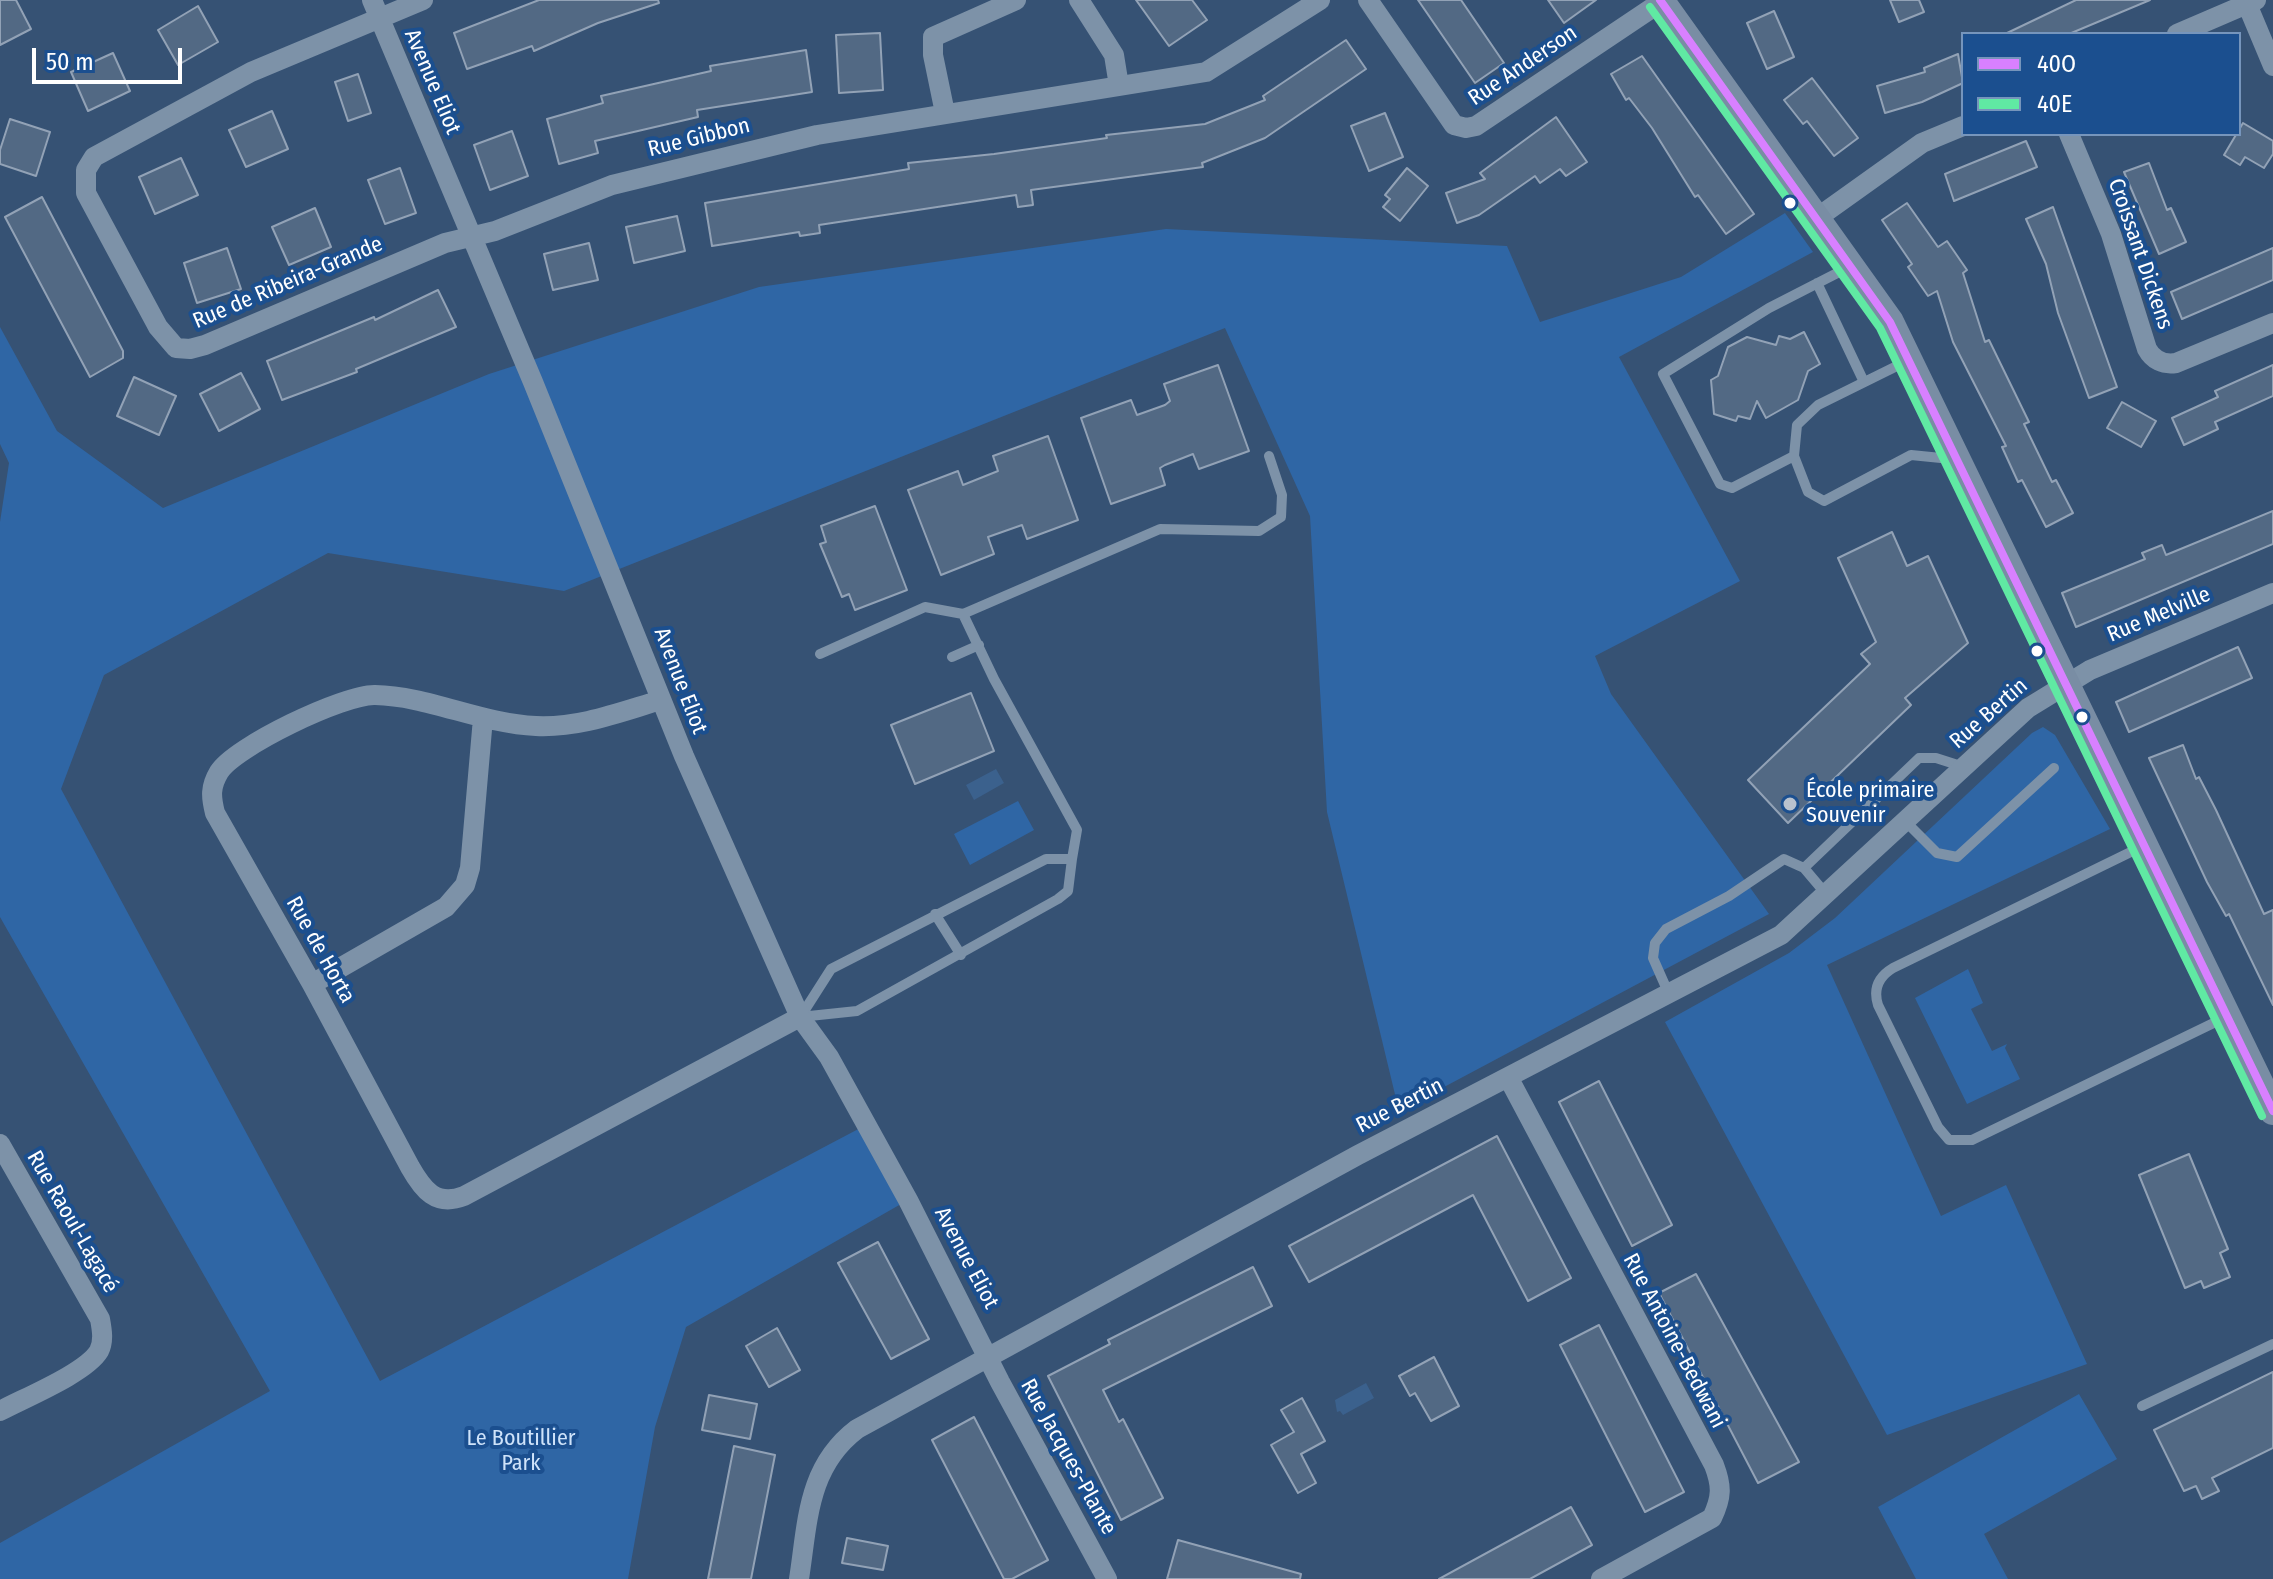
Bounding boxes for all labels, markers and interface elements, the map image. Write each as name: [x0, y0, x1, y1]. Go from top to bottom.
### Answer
street label: Rue Anderson: [1464, 20, 1582, 112]
street label: Avenue Eliot: [398, 25, 466, 139]
scale bar: [36, 32, 186, 82]
legend: [1961, 32, 2241, 136]
text: 50 m: [46, 48, 94, 76]
text: 40O: [2037, 50, 2076, 78]
text: 40E: [2037, 90, 2072, 118]
street label: Rue Gibbon: [645, 113, 753, 163]
street label: Croissant Dickens: [2102, 175, 2178, 333]
unlabelled marker: [1782, 195, 1798, 211]
street label: Rue de Ribeira-Grande: [189, 231, 387, 335]
street label: Rue Melville: [2104, 581, 2214, 649]
street label: Avenue Eliot: [648, 624, 712, 738]
unlabelled marker: [2029, 643, 2045, 659]
street label: Rue Bertin: [1945, 673, 2033, 755]
unlabelled marker: [2074, 709, 2090, 725]
place label: École primaire Souvenir: [1806, 778, 1934, 830]
marker: École primaire Souvenir: [1781, 795, 1799, 813]
street label: Rue de Horta: [280, 892, 360, 1008]
street label: Rue Bertin: [1352, 1073, 1448, 1139]
street label: Rue Raoul-Lagacé: [21, 1146, 123, 1298]
street label: Avenue Eliot: [928, 1203, 1004, 1313]
street label: Rue Antoine-Bedwani: [1617, 1249, 1731, 1433]
street label: Rue Jacques-Plante: [1014, 1375, 1122, 1539]
park label: Le Boutillier Park: [467, 1426, 575, 1478]

